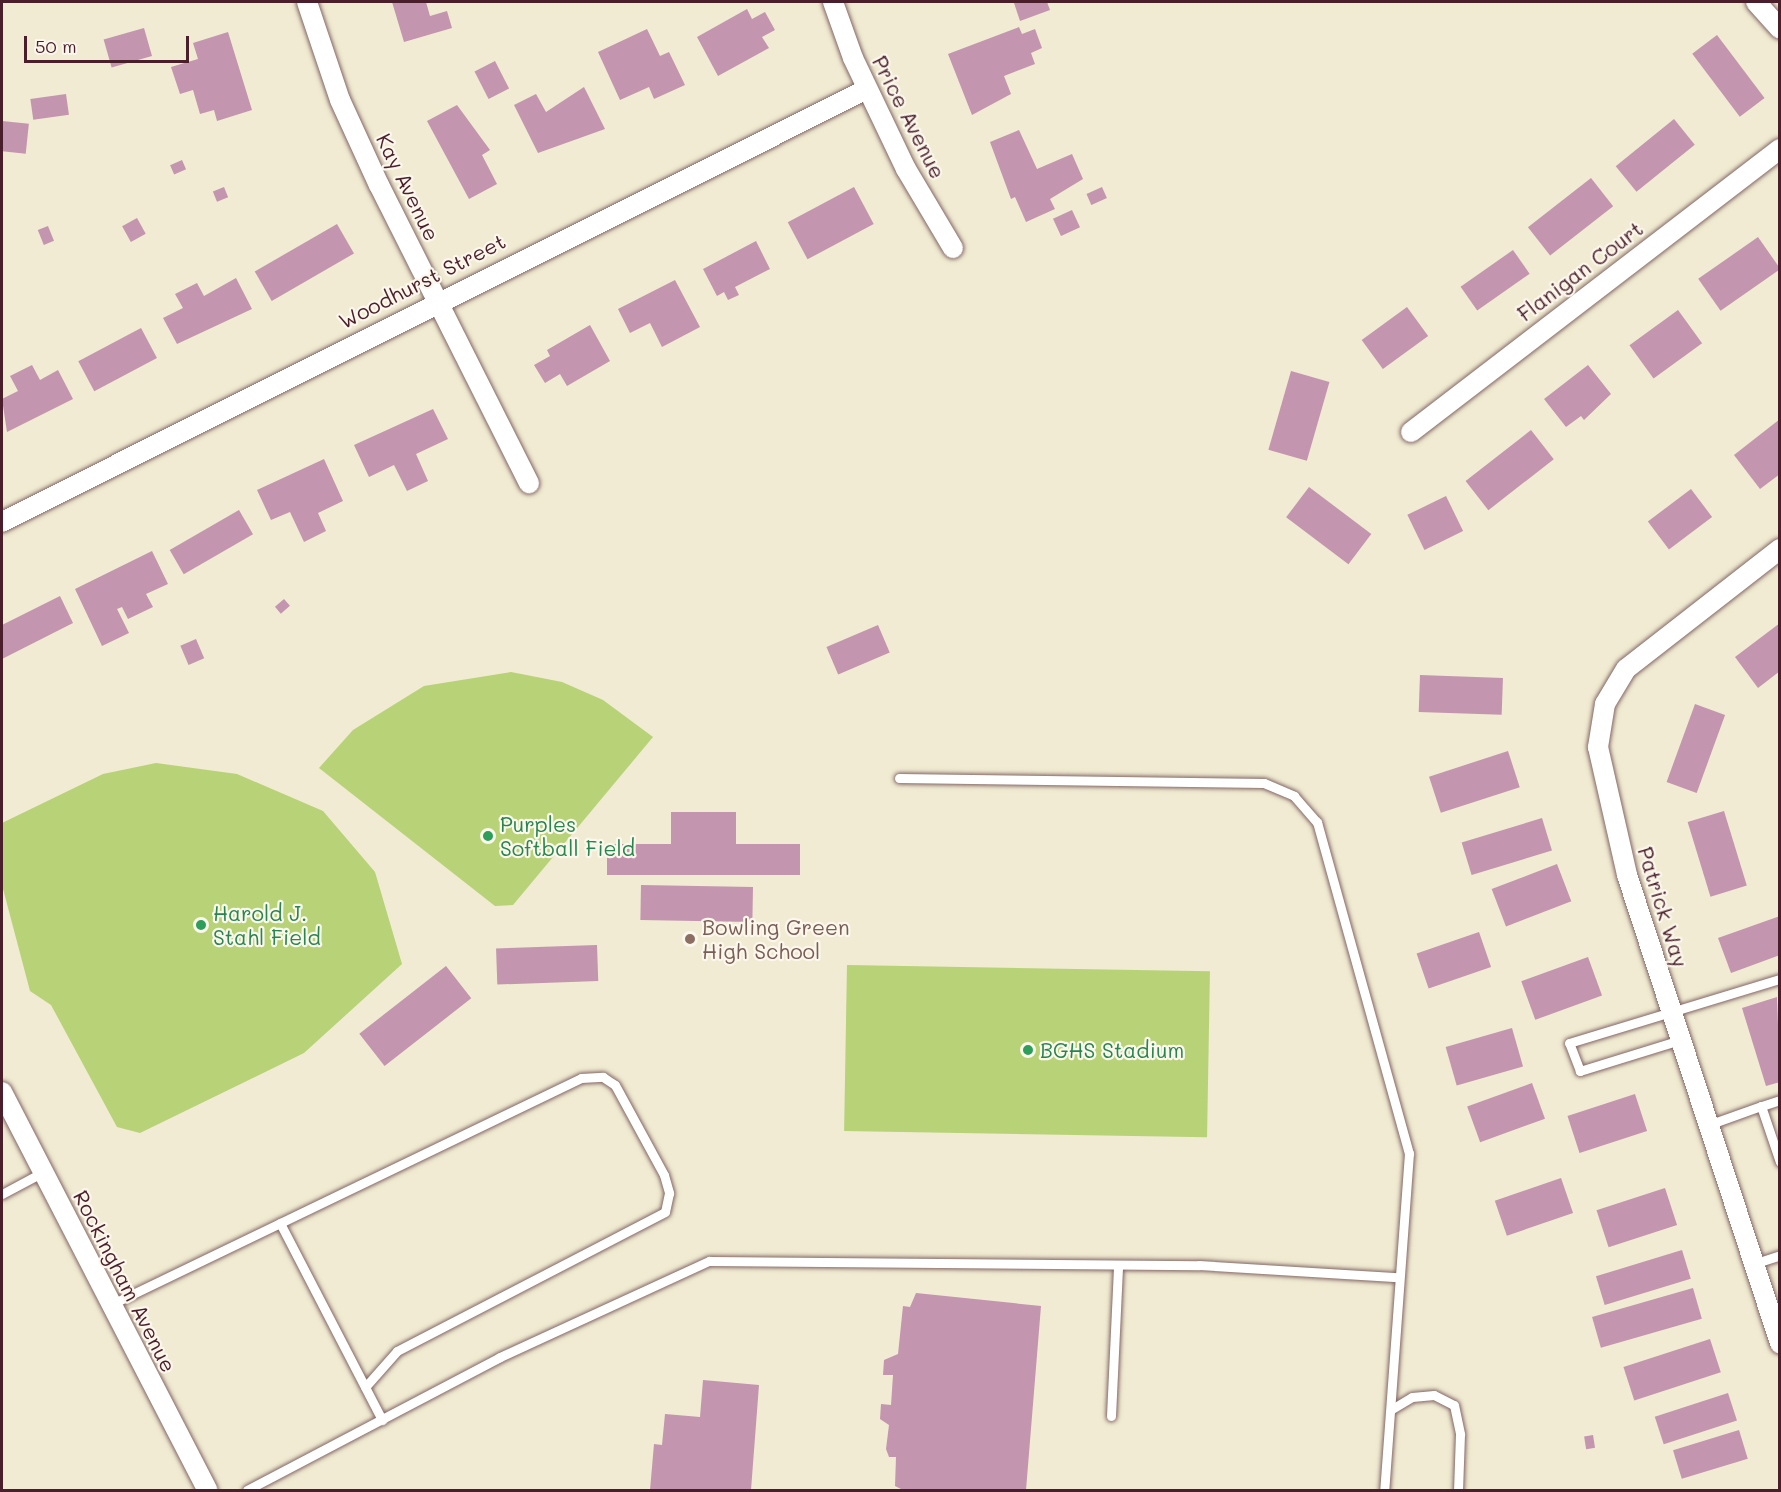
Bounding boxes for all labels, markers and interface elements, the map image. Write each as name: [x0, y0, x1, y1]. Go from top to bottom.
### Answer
scale bar: [27, 24, 192, 62]
text: 50 m: [35, 34, 77, 58]
street label: Price Avenue: [867, 51, 951, 183]
street label: Kay Avenue: [371, 129, 445, 245]
street label: Flanigan Court: [1512, 216, 1648, 326]
street label: Woodhurst Street: [335, 228, 509, 334]
place label: Purples Softball Field: [500, 811, 635, 861]
marker: Purples Softball Field: [481, 829, 495, 843]
street label: Patrick Way: [1633, 844, 1693, 970]
place label: Harold J. Stahl Field: [213, 900, 321, 950]
place label: Bowling Green High School: [702, 914, 850, 964]
marker: Harold J. Stahl Field: [194, 918, 208, 932]
marker: Bowling Green High School: [683, 932, 697, 946]
place label: BGHS Stadium: [1040, 1037, 1184, 1063]
marker: BGHS Stadium: [1021, 1043, 1035, 1057]
street label: Rockingham Avenue: [68, 1186, 182, 1376]

